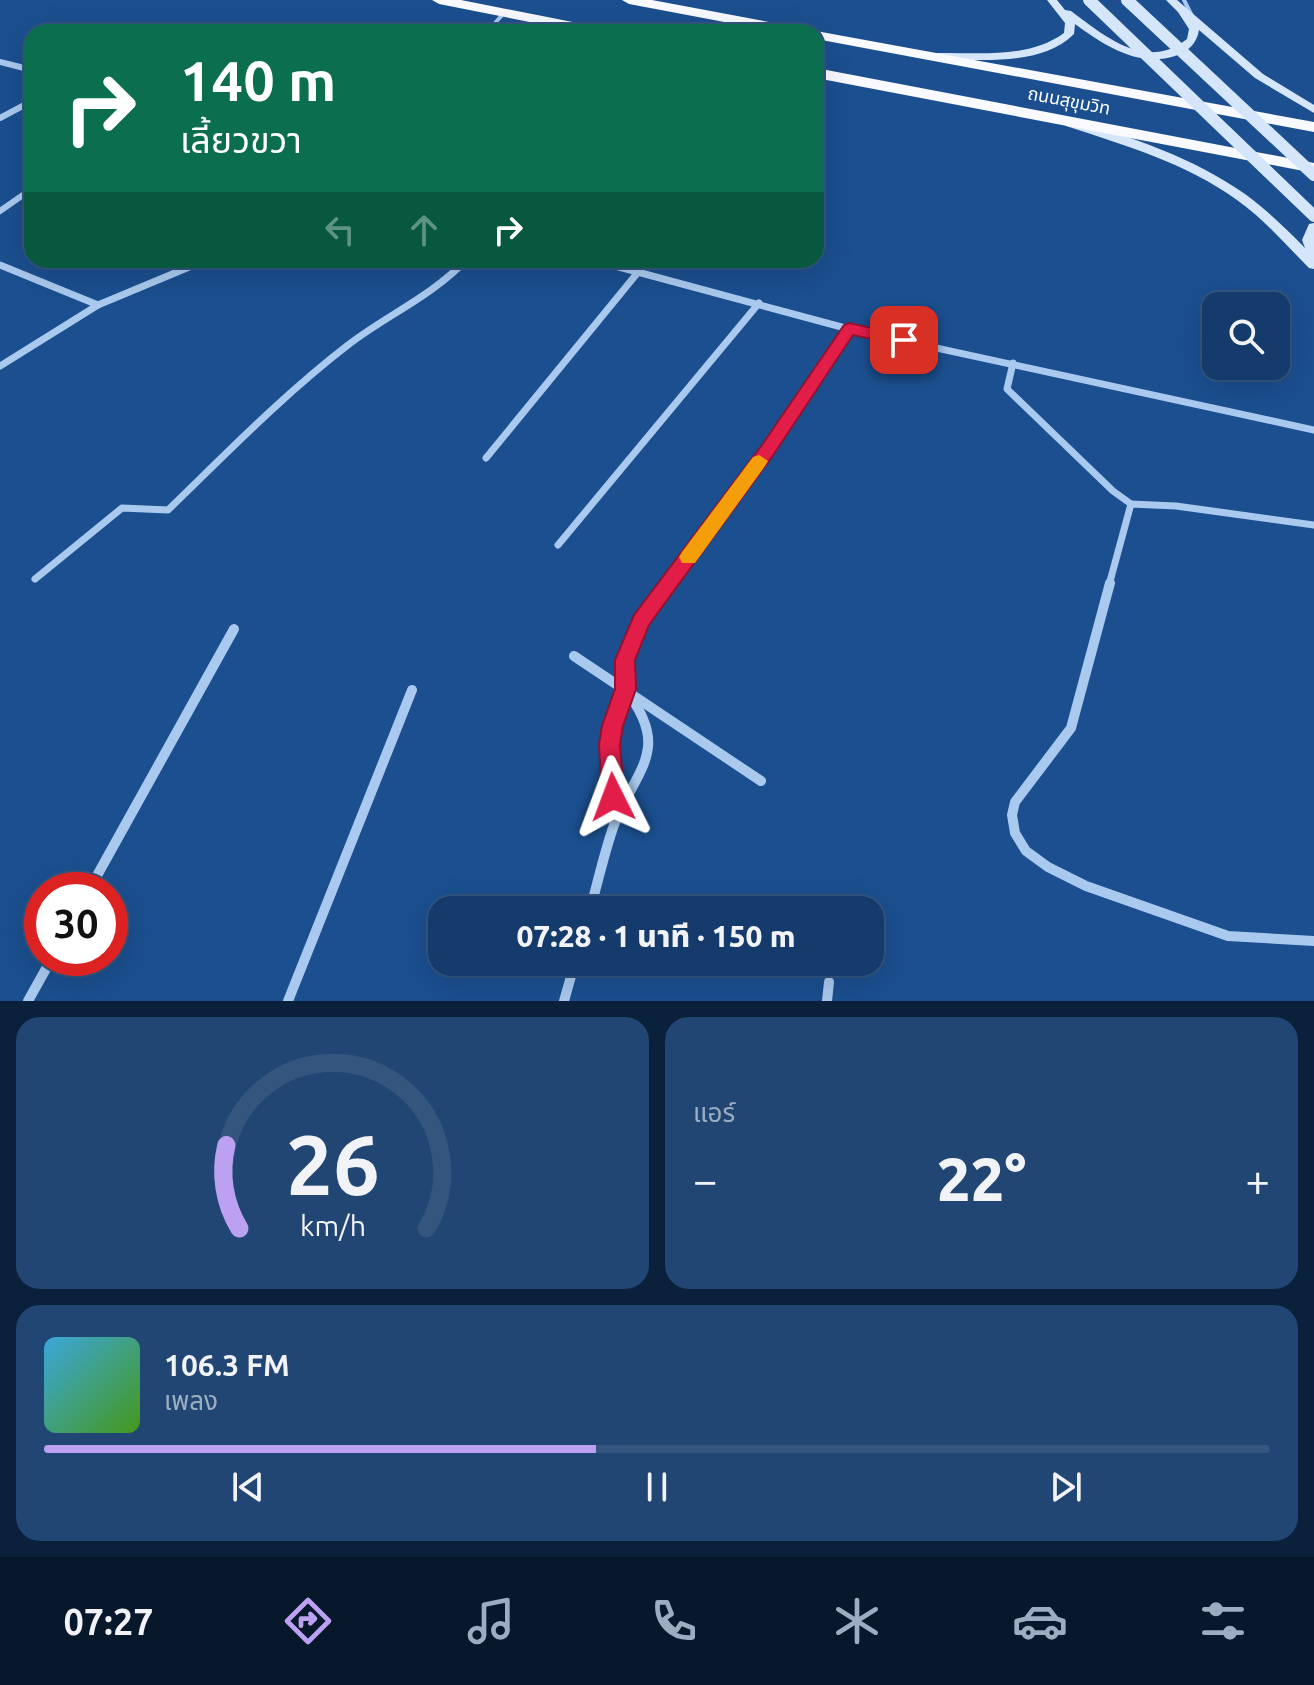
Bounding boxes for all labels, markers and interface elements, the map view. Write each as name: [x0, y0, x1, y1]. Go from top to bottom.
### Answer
text: 140 m: [180, 49, 336, 112]
icon: right: [48, 56, 152, 160]
street label: ถนนสุขุมวิท: [1026, 82, 1112, 120]
text: เลี้ยวขวา: [180, 119, 302, 160]
icon: left: [318, 208, 362, 252]
icon: ahead: [402, 208, 446, 252]
icon: right: [486, 208, 530, 252]
map controls: [1202, 292, 1290, 380]
button: search: [1202, 292, 1290, 380]
pin: [870, 306, 938, 374]
icon: arrive: [882, 318, 926, 362]
position arrow: [571, 755, 655, 839]
speed limit sign: 30: [24, 872, 128, 976]
text: 07:28 · 1 นาที · 150 m: [516, 919, 796, 953]
text: แอร์: [693, 1098, 735, 1127]
text: 26: [286, 1117, 379, 1211]
text: 22°: [937, 1145, 1026, 1212]
text: −: [693, 1155, 718, 1204]
text: +: [1245, 1155, 1270, 1204]
text: km/h: [300, 1209, 366, 1241]
text: 106.3 FM: [164, 1348, 290, 1382]
text: เพลง: [164, 1386, 218, 1415]
icon: previous: [226, 1465, 270, 1509]
icon: pause: [635, 1465, 679, 1509]
icon: next: [1044, 1465, 1088, 1509]
icon: directions: [280, 1593, 336, 1649]
icon: music: [463, 1593, 519, 1649]
icon: phone: [646, 1593, 702, 1649]
icon: climate: [829, 1593, 885, 1649]
icon: car: [1012, 1593, 1068, 1649]
icon: filters: [1195, 1593, 1251, 1649]
text: 07:27: [63, 1601, 154, 1642]

